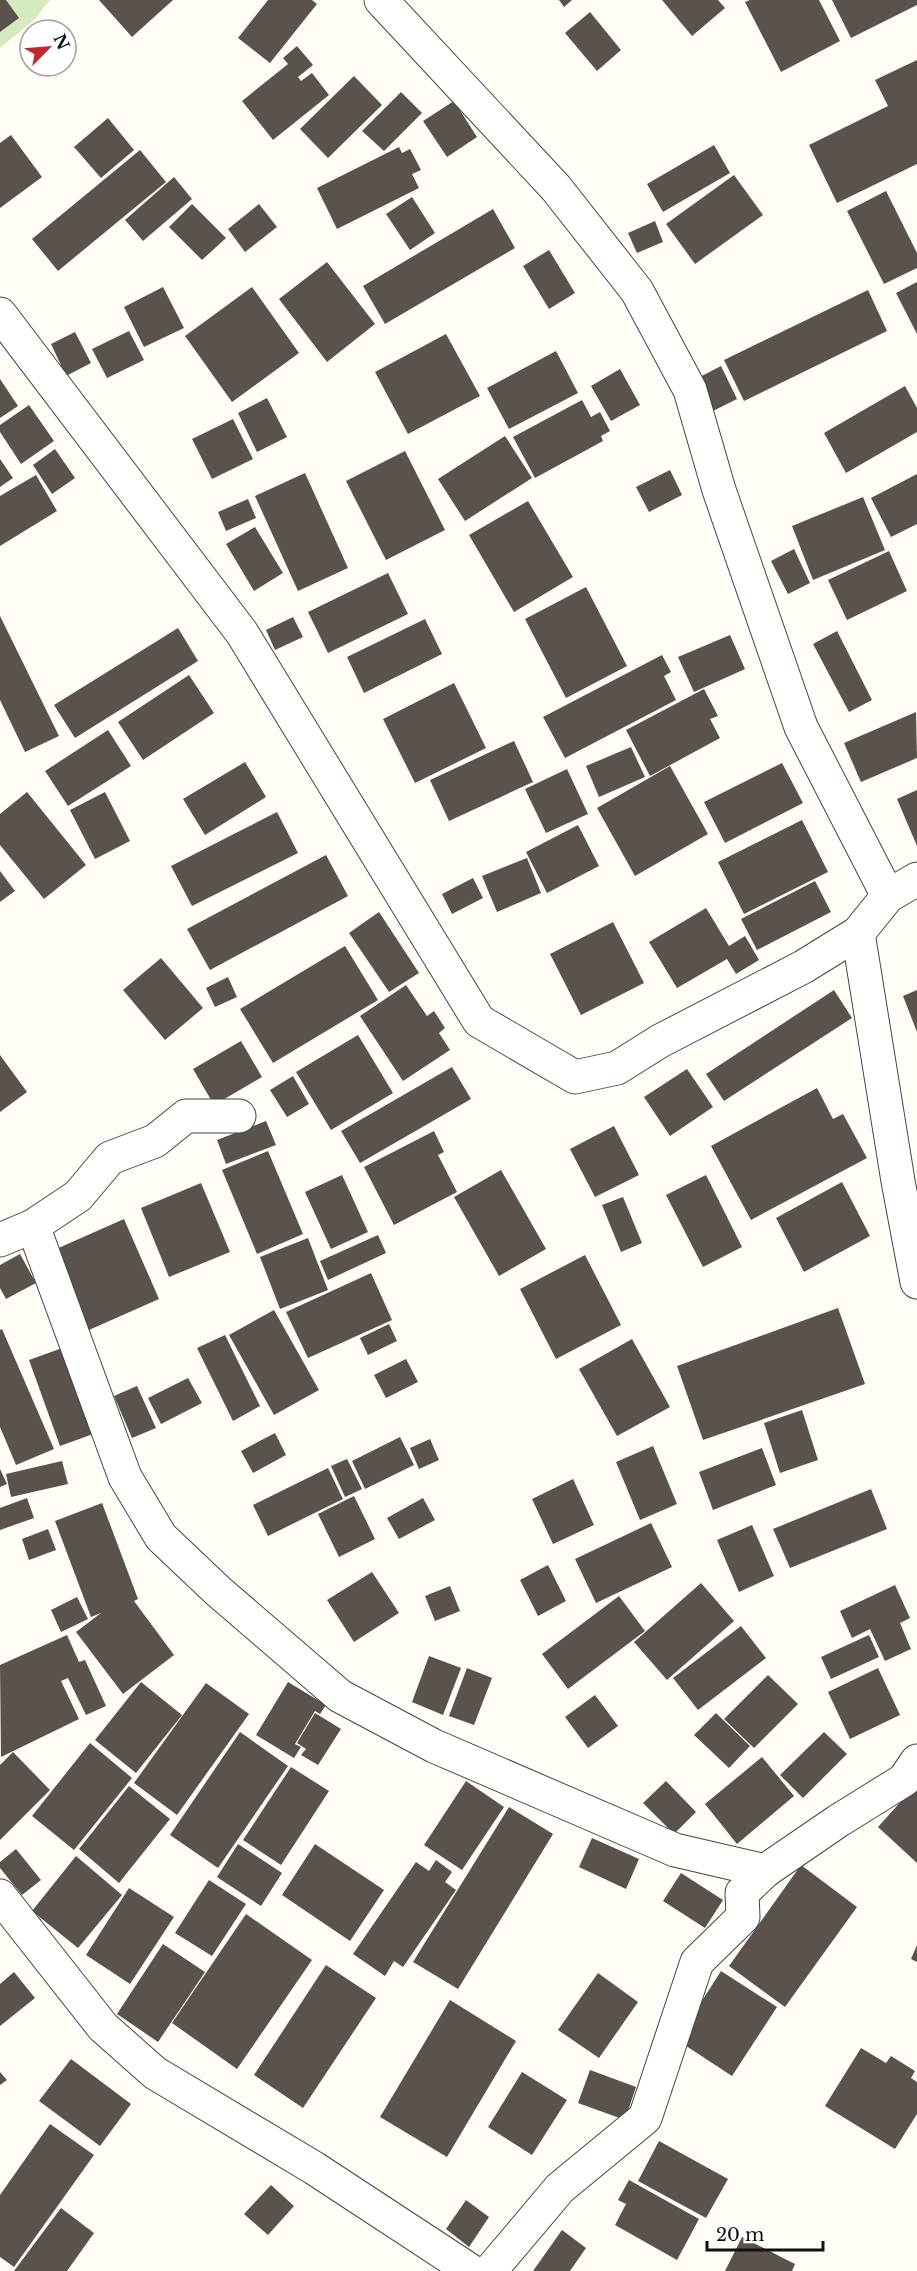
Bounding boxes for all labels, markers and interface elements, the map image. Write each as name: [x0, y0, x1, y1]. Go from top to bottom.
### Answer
north arrow: [18, 18, 78, 78]
text: N: [49, 31, 74, 53]
scale bar: [707, 2214, 822, 2252]
text: 20 m: [716, 2224, 764, 2246]

